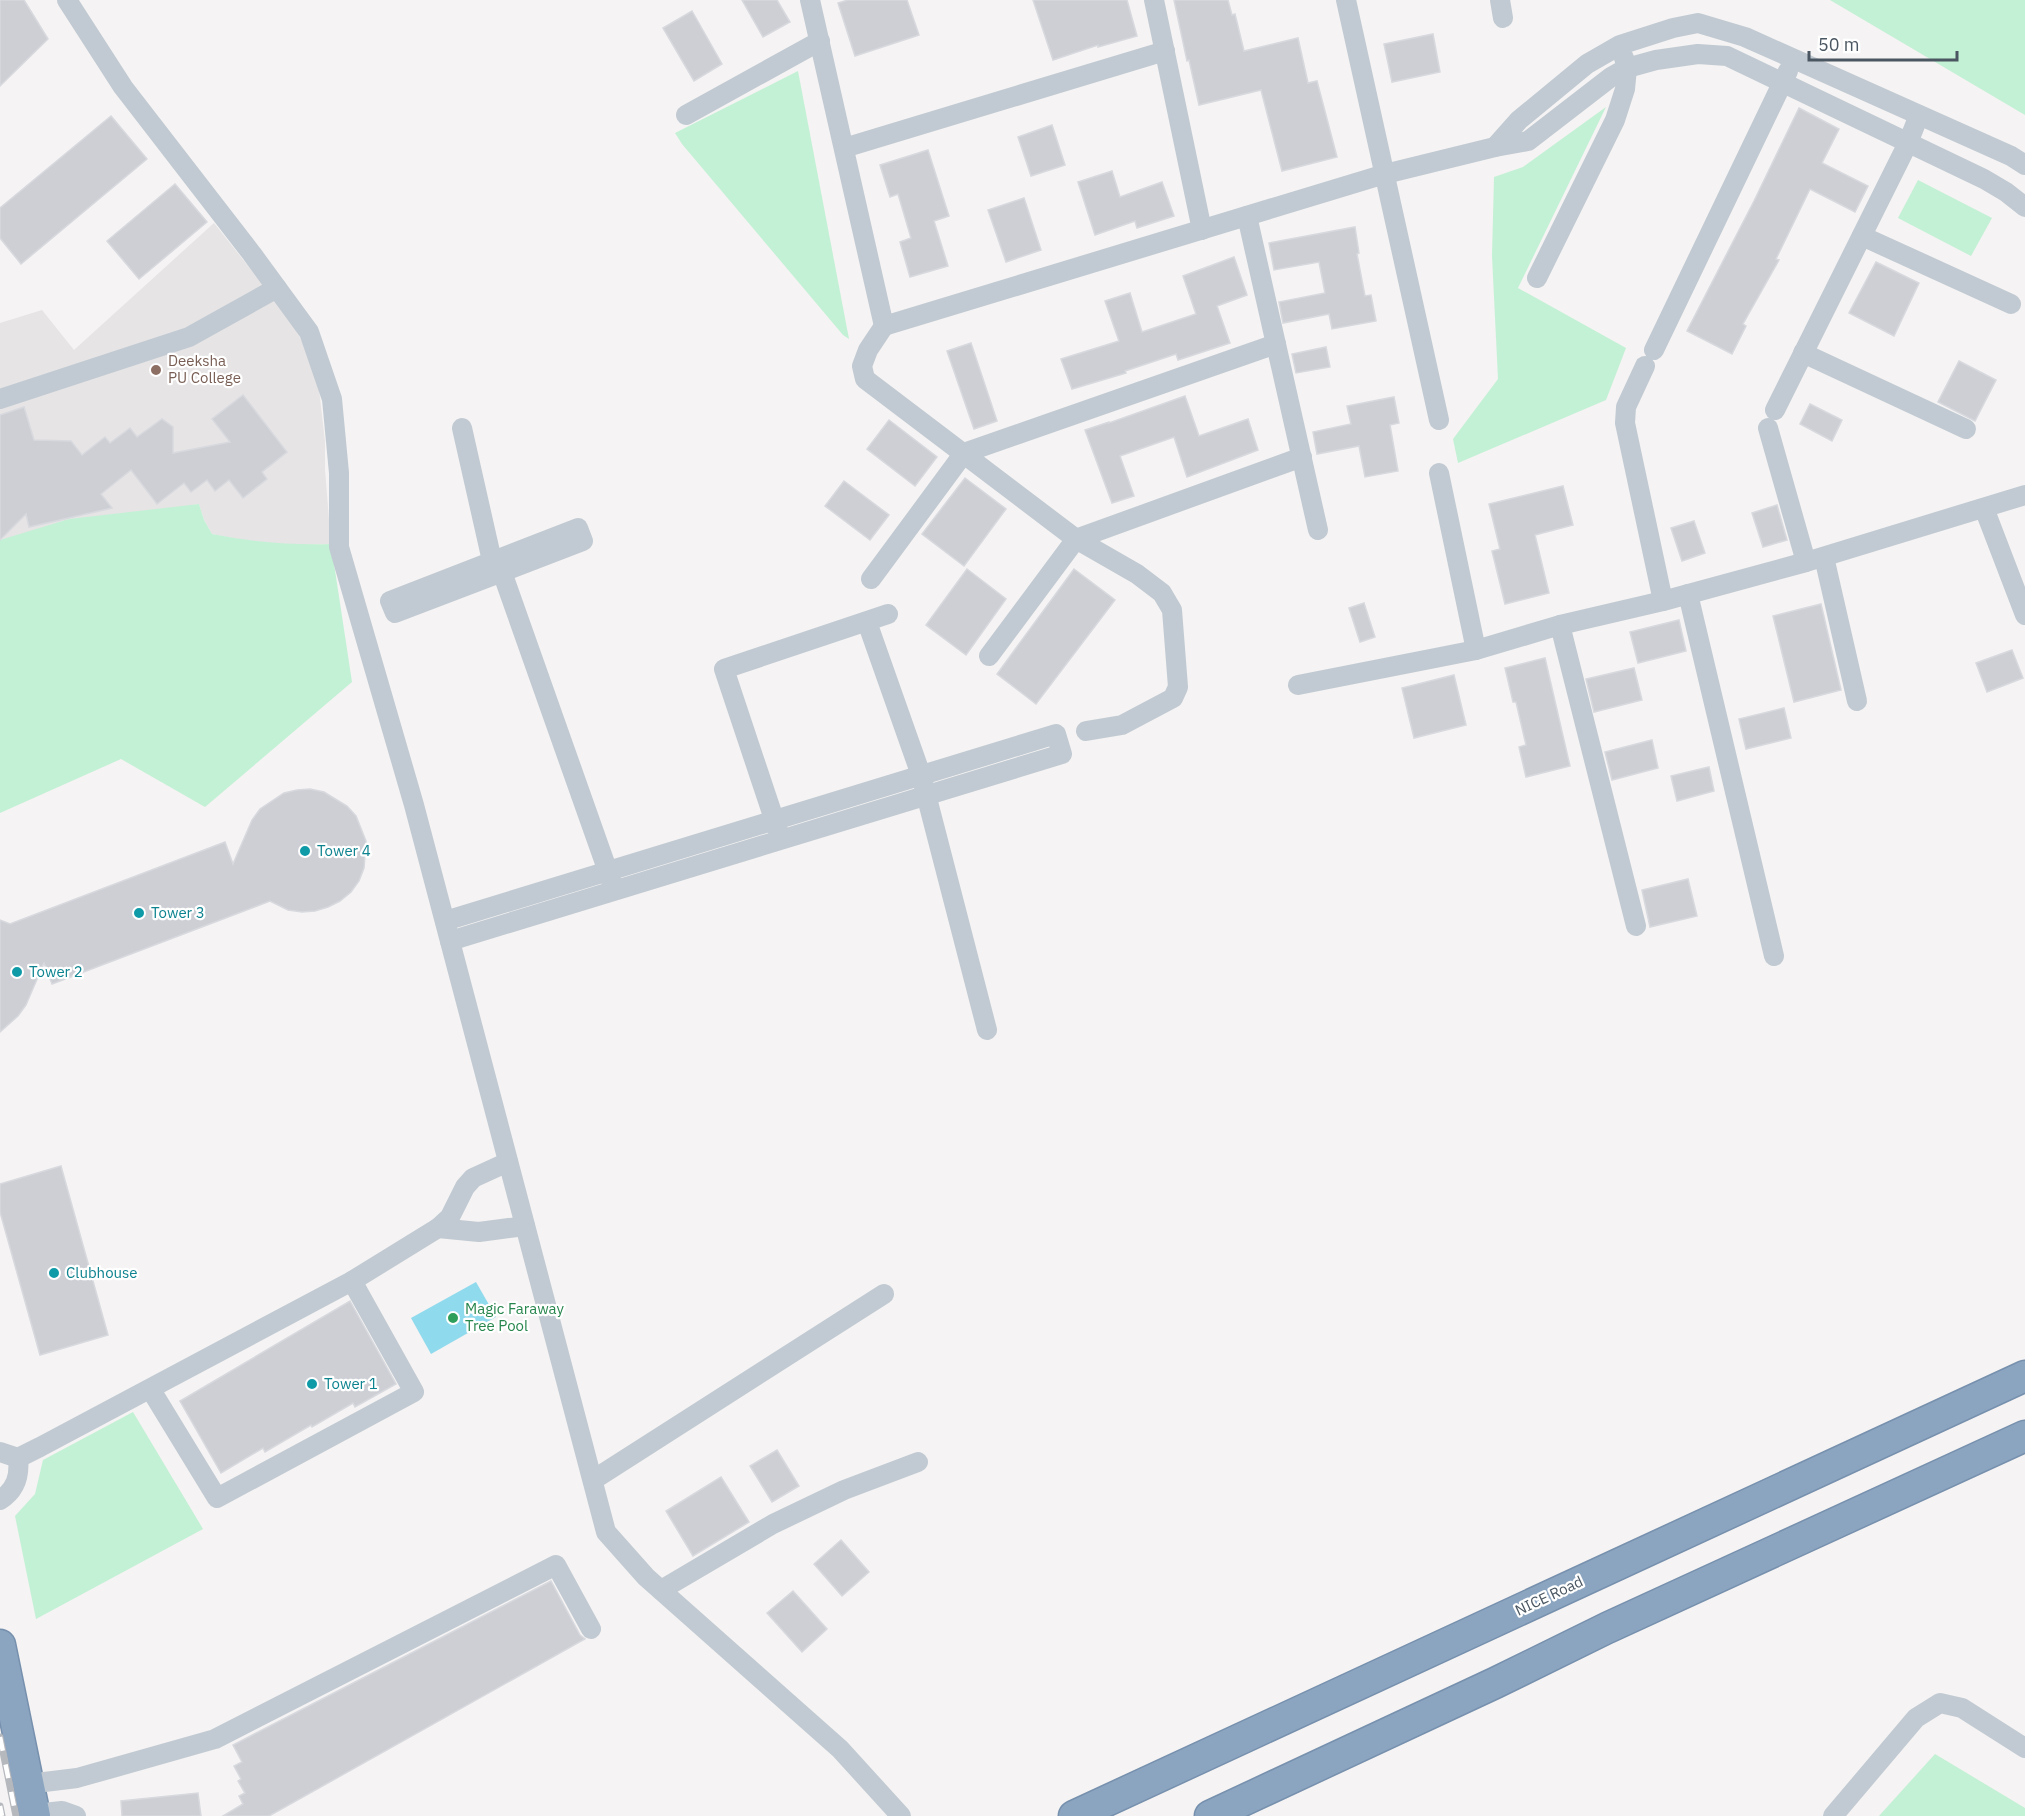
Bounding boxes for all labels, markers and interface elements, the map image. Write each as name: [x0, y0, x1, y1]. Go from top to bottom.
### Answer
scale bar: [1809, 24, 1958, 62]
text: 50 m: [1818, 33, 1860, 56]
place label: Deeksha PU College: [168, 351, 241, 387]
marker: Deeksha PU College: [149, 363, 163, 377]
place label: Tower 4: [317, 841, 371, 860]
marker: Tower 4: [298, 844, 312, 858]
place label: Tower 3: [151, 903, 205, 922]
marker: Tower 3: [132, 906, 146, 920]
place label: Tower 2: [29, 962, 83, 981]
marker: Tower 2: [10, 965, 24, 979]
place label: Clubhouse: [66, 1263, 138, 1282]
marker: Clubhouse: [47, 1266, 61, 1280]
place label: Magic Faraway Tree Pool: [465, 1299, 564, 1335]
marker: Magic Faraway Tree Pool: [446, 1311, 460, 1325]
place label: Tower 1: [324, 1374, 378, 1393]
marker: Tower 1: [305, 1377, 319, 1391]
street label: NICE Road: [1512, 1572, 1586, 1620]

